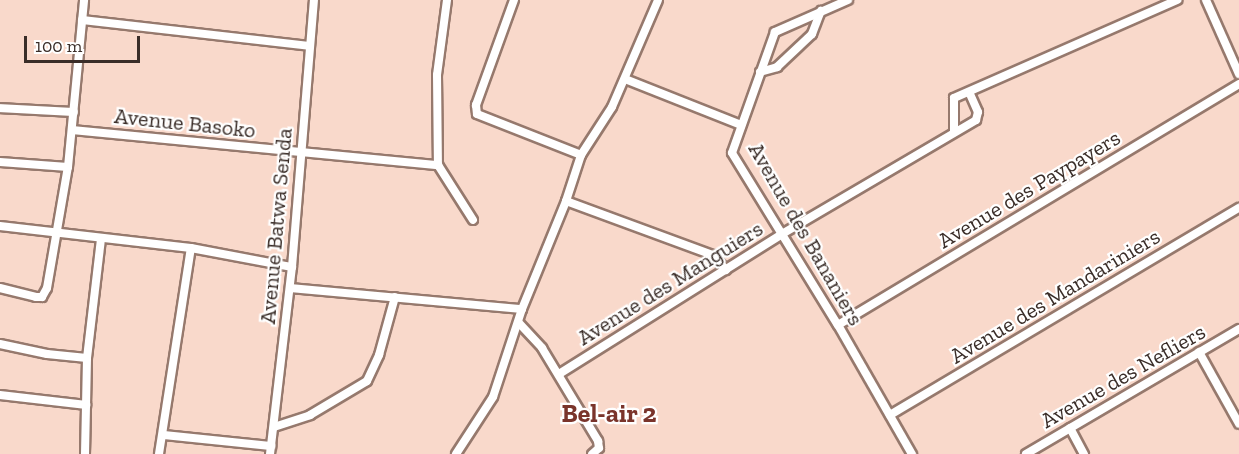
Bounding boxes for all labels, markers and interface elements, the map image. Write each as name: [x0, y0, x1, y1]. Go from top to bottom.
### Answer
scale bar: [27, 24, 142, 62]
text: 100 m: [35, 35, 82, 57]
street label: Avenue Basoko: [113, 102, 257, 144]
street label: Avenue des Paypayers: [933, 124, 1125, 254]
street label: Avenue Batwa Senda: [254, 127, 298, 325]
street label: Avenue des Bananiers: [743, 138, 869, 330]
street label: Avenue des Manguiers: [572, 215, 768, 351]
street label: Avenue des Mandariniers: [945, 223, 1165, 369]
street label: Avenue des Nefliers: [1036, 318, 1210, 434]
district label: Bel-air 2: [561, 398, 657, 430]

